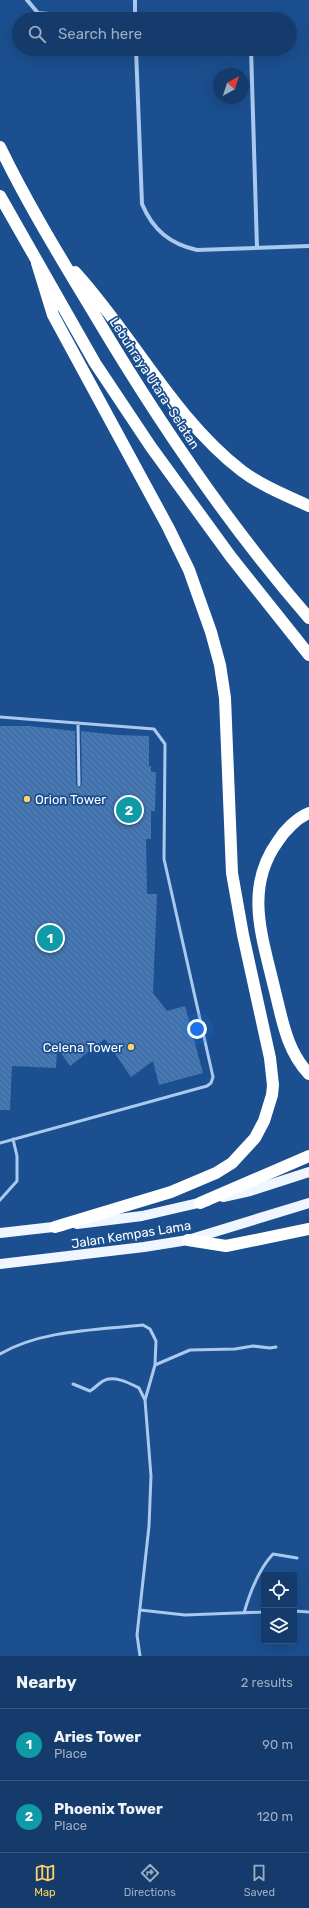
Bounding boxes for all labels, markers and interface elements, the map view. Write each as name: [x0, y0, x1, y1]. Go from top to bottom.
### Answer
search box: [12, 12, 297, 56]
icon: search: [26, 23, 48, 45]
text: Search here: [58, 25, 142, 43]
north arrow: [213, 68, 249, 104]
street label: Lebuhraya Utara–Selatan: [106, 315, 203, 452]
place label: Orion Tower: [35, 792, 106, 807]
marker: Orion Tower: [22, 794, 32, 804]
pin: 2: [116, 795, 142, 825]
pin: 1: [37, 923, 63, 953]
your location: [187, 1019, 207, 1039]
place label: Celena Tower: [43, 1040, 123, 1055]
marker: Celena Tower: [126, 1042, 136, 1052]
street label: Jalan Kempas Lama: [70, 1218, 192, 1251]
map controls: [261, 1572, 297, 1644]
button: locate: [261, 1572, 297, 1608]
button: layers: [261, 1608, 297, 1644]
text: Nearby: [16, 1672, 77, 1692]
text: 2 results: [241, 1675, 293, 1690]
text: Aries Tower: [54, 1728, 141, 1746]
text: 1: [26, 1737, 32, 1752]
text: 90 m: [262, 1737, 293, 1752]
text: Place: [54, 1746, 87, 1761]
text: Phoenix Tower: [54, 1800, 163, 1818]
text: 2: [25, 1809, 33, 1824]
text: 120 m: [257, 1809, 293, 1824]
text: Place: [54, 1818, 87, 1833]
tab: Map: [34, 1862, 56, 1899]
tab: Directions: [124, 1862, 176, 1899]
tab: Saved: [244, 1862, 275, 1899]

